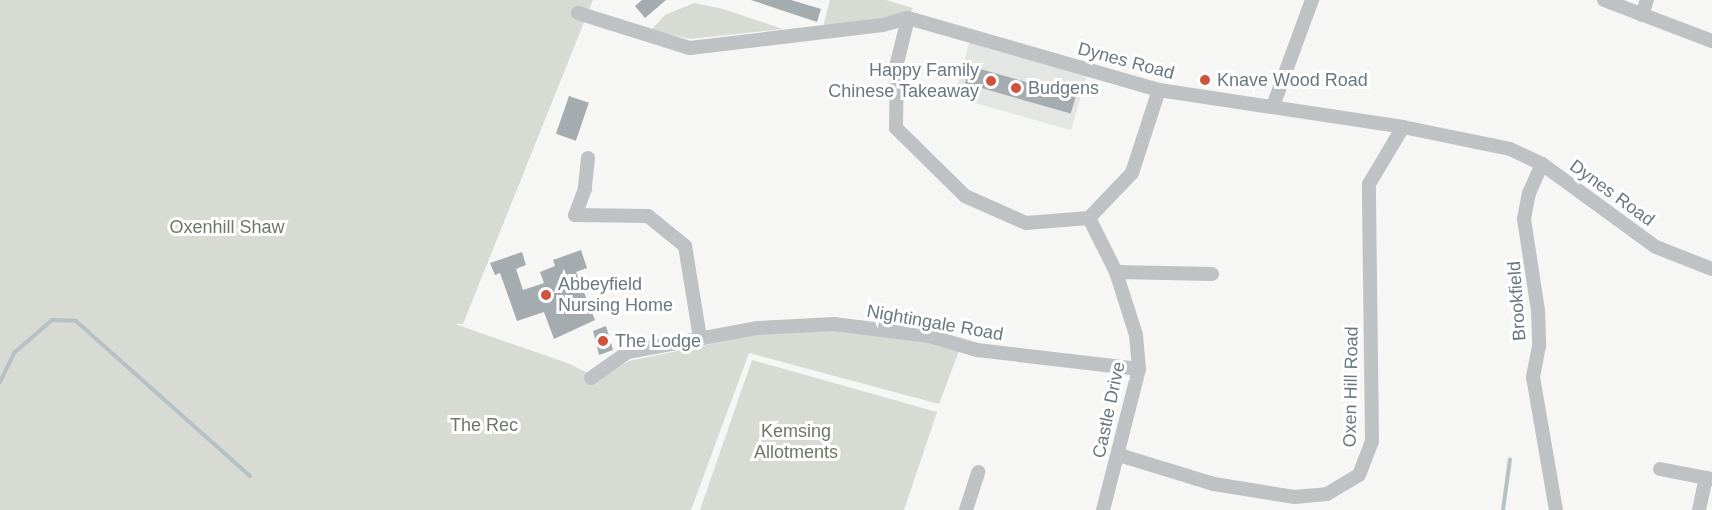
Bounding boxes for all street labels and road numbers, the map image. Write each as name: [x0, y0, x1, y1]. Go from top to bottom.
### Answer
street label: Dynes Road: [1075, 38, 1177, 84]
street label: Dynes Road: [1566, 155, 1658, 231]
street label: Brookfield: [1503, 260, 1531, 342]
street label: Nightingale Road: [865, 300, 1005, 346]
street label: Oxen Hill Road: [1339, 326, 1363, 448]
street label: Castle Drive: [1088, 360, 1130, 460]

